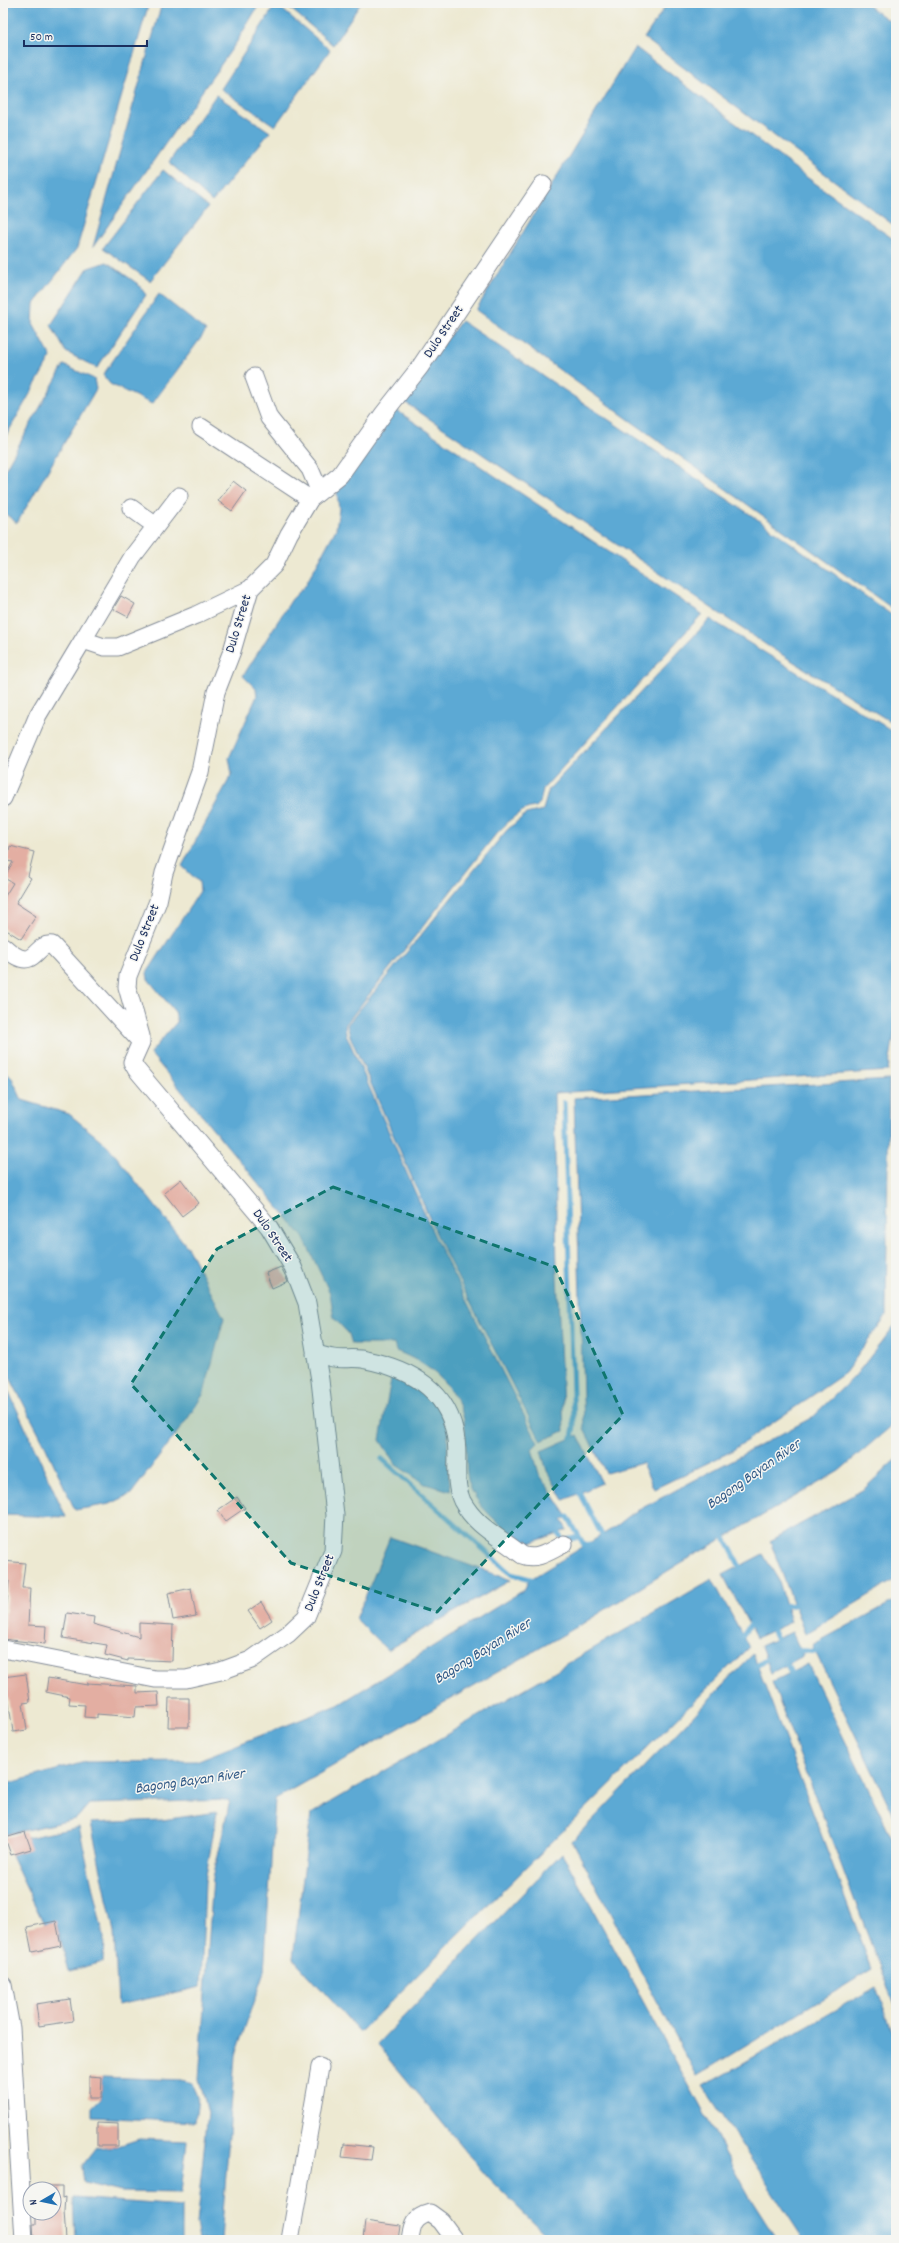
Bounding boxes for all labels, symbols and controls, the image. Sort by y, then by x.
scale bar [24,22,147,48]
text: 50 m [30,29,53,46]
street label: Dulo Street [419,302,469,362]
street label: Dulo Street [221,592,257,656]
street label: Dulo Street [124,901,166,965]
street label: Dulo Street [247,1206,297,1266]
water label: Bagong Bayan River [702,1434,807,1516]
street label: Dulo Street [299,1551,341,1615]
water label: Bagong Bayan River [430,1613,537,1691]
water label: Bagong Bayan River [134,1763,248,1801]
north arrow [22,2181,62,2221]
text: N [26,2198,42,2206]

